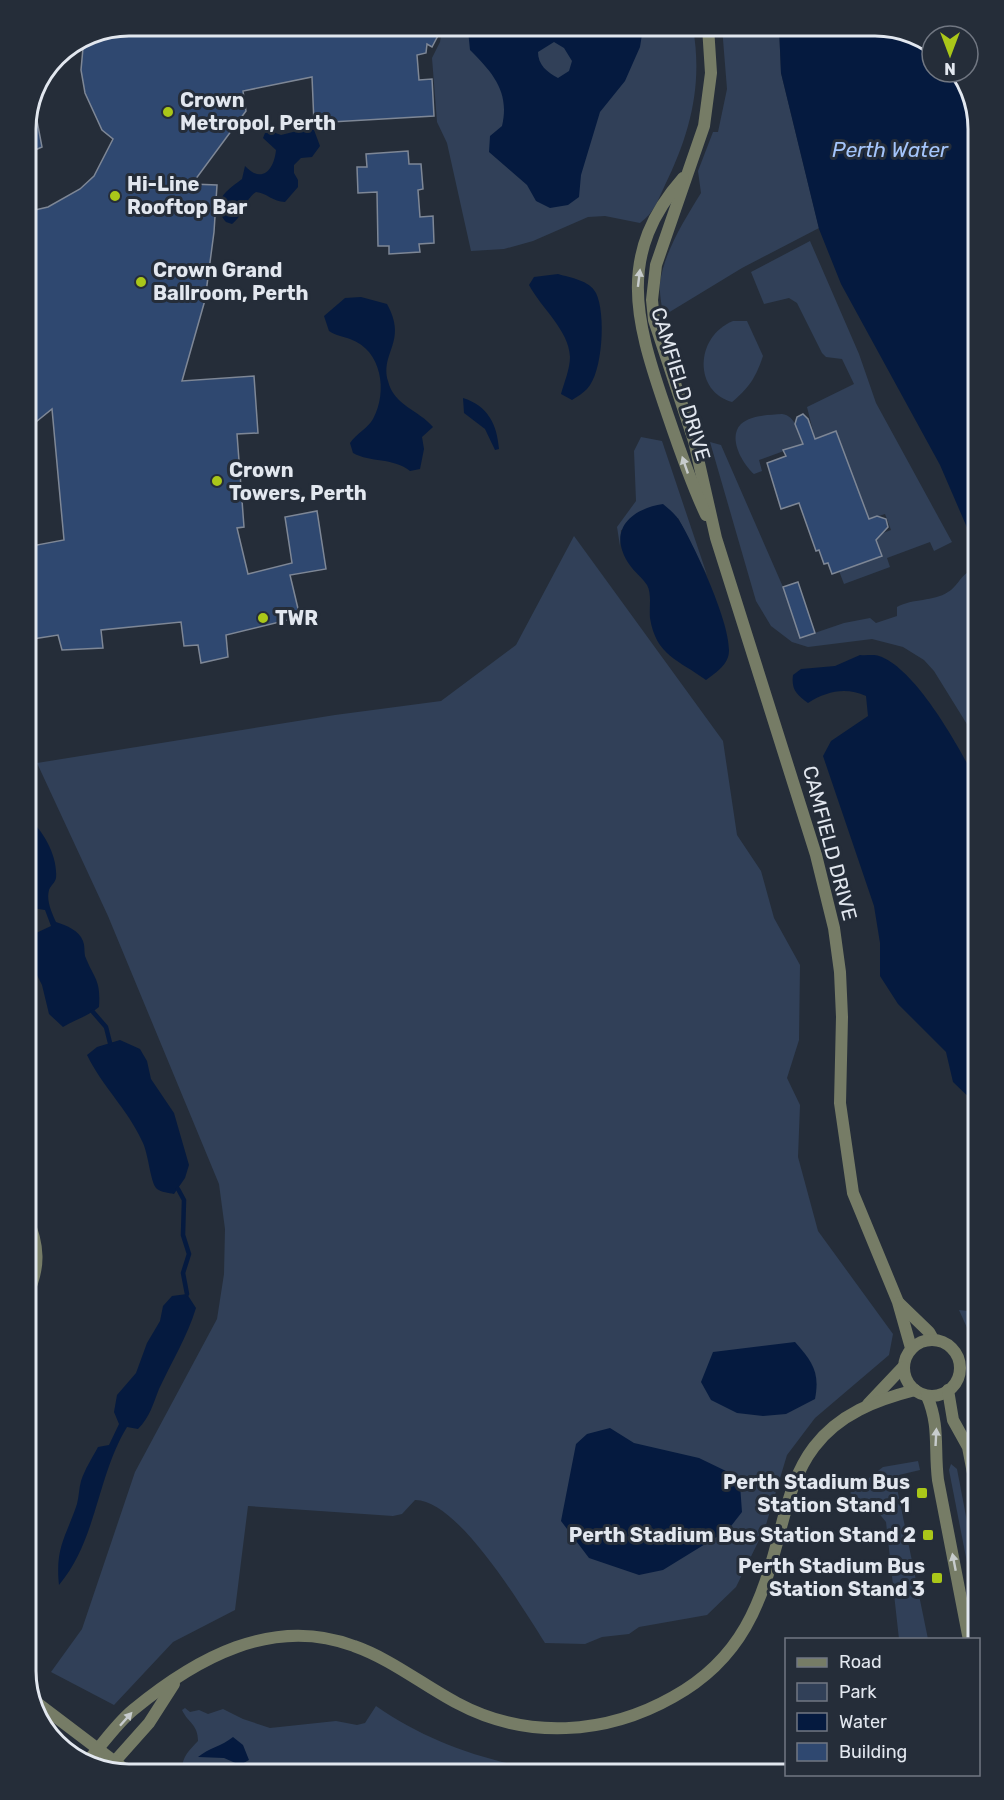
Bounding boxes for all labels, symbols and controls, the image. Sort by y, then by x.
north arrow [920,24,980,84]
text: N [944,59,956,78]
place label: Crown Metropol, Perth [180,88,336,135]
marker: Crown Metropol, Perth [161,105,175,119]
water label: Perth Water [832,137,949,162]
place label: Hi-Line Rooftop Bar [127,172,247,219]
marker: Hi-Line Rooftop Bar [108,189,122,203]
place label: Crown Grand Ballroom, Perth [153,258,309,305]
one-way arrow [634,268,643,287]
marker: Crown Grand Ballroom, Perth [134,275,148,289]
street label: CAMFIELD DRIVE [646,304,716,464]
one-way arrow [679,456,689,474]
place label: Crown Towers, Perth [229,458,367,505]
marker: Crown Towers, Perth [210,474,224,488]
place label: TWR [275,606,318,630]
marker: TWR [256,611,270,625]
street label: CAMFIELD DRIVE [798,763,862,923]
one-way arrow [932,1427,941,1446]
place label: Perth Stadium Bus Station Stand 1 [723,1470,910,1517]
marker: Perth Stadium Bus Station Stand 1 [915,1486,929,1500]
place label: Perth Stadium Bus Station Stand 2 [569,1523,916,1547]
marker: Perth Stadium Bus Station Stand 2 [921,1528,935,1542]
one-way arrow [949,1552,958,1571]
place label: Perth Stadium Bus Station Stand 3 [738,1554,925,1601]
marker: Perth Stadium Bus Station Stand 3 [930,1571,944,1585]
legend [785,1638,980,1776]
text: Road [839,1651,882,1673]
text: Park [839,1681,877,1703]
one-way arrow [119,1711,132,1726]
text: Water [839,1711,887,1733]
text: Building [839,1741,907,1763]

